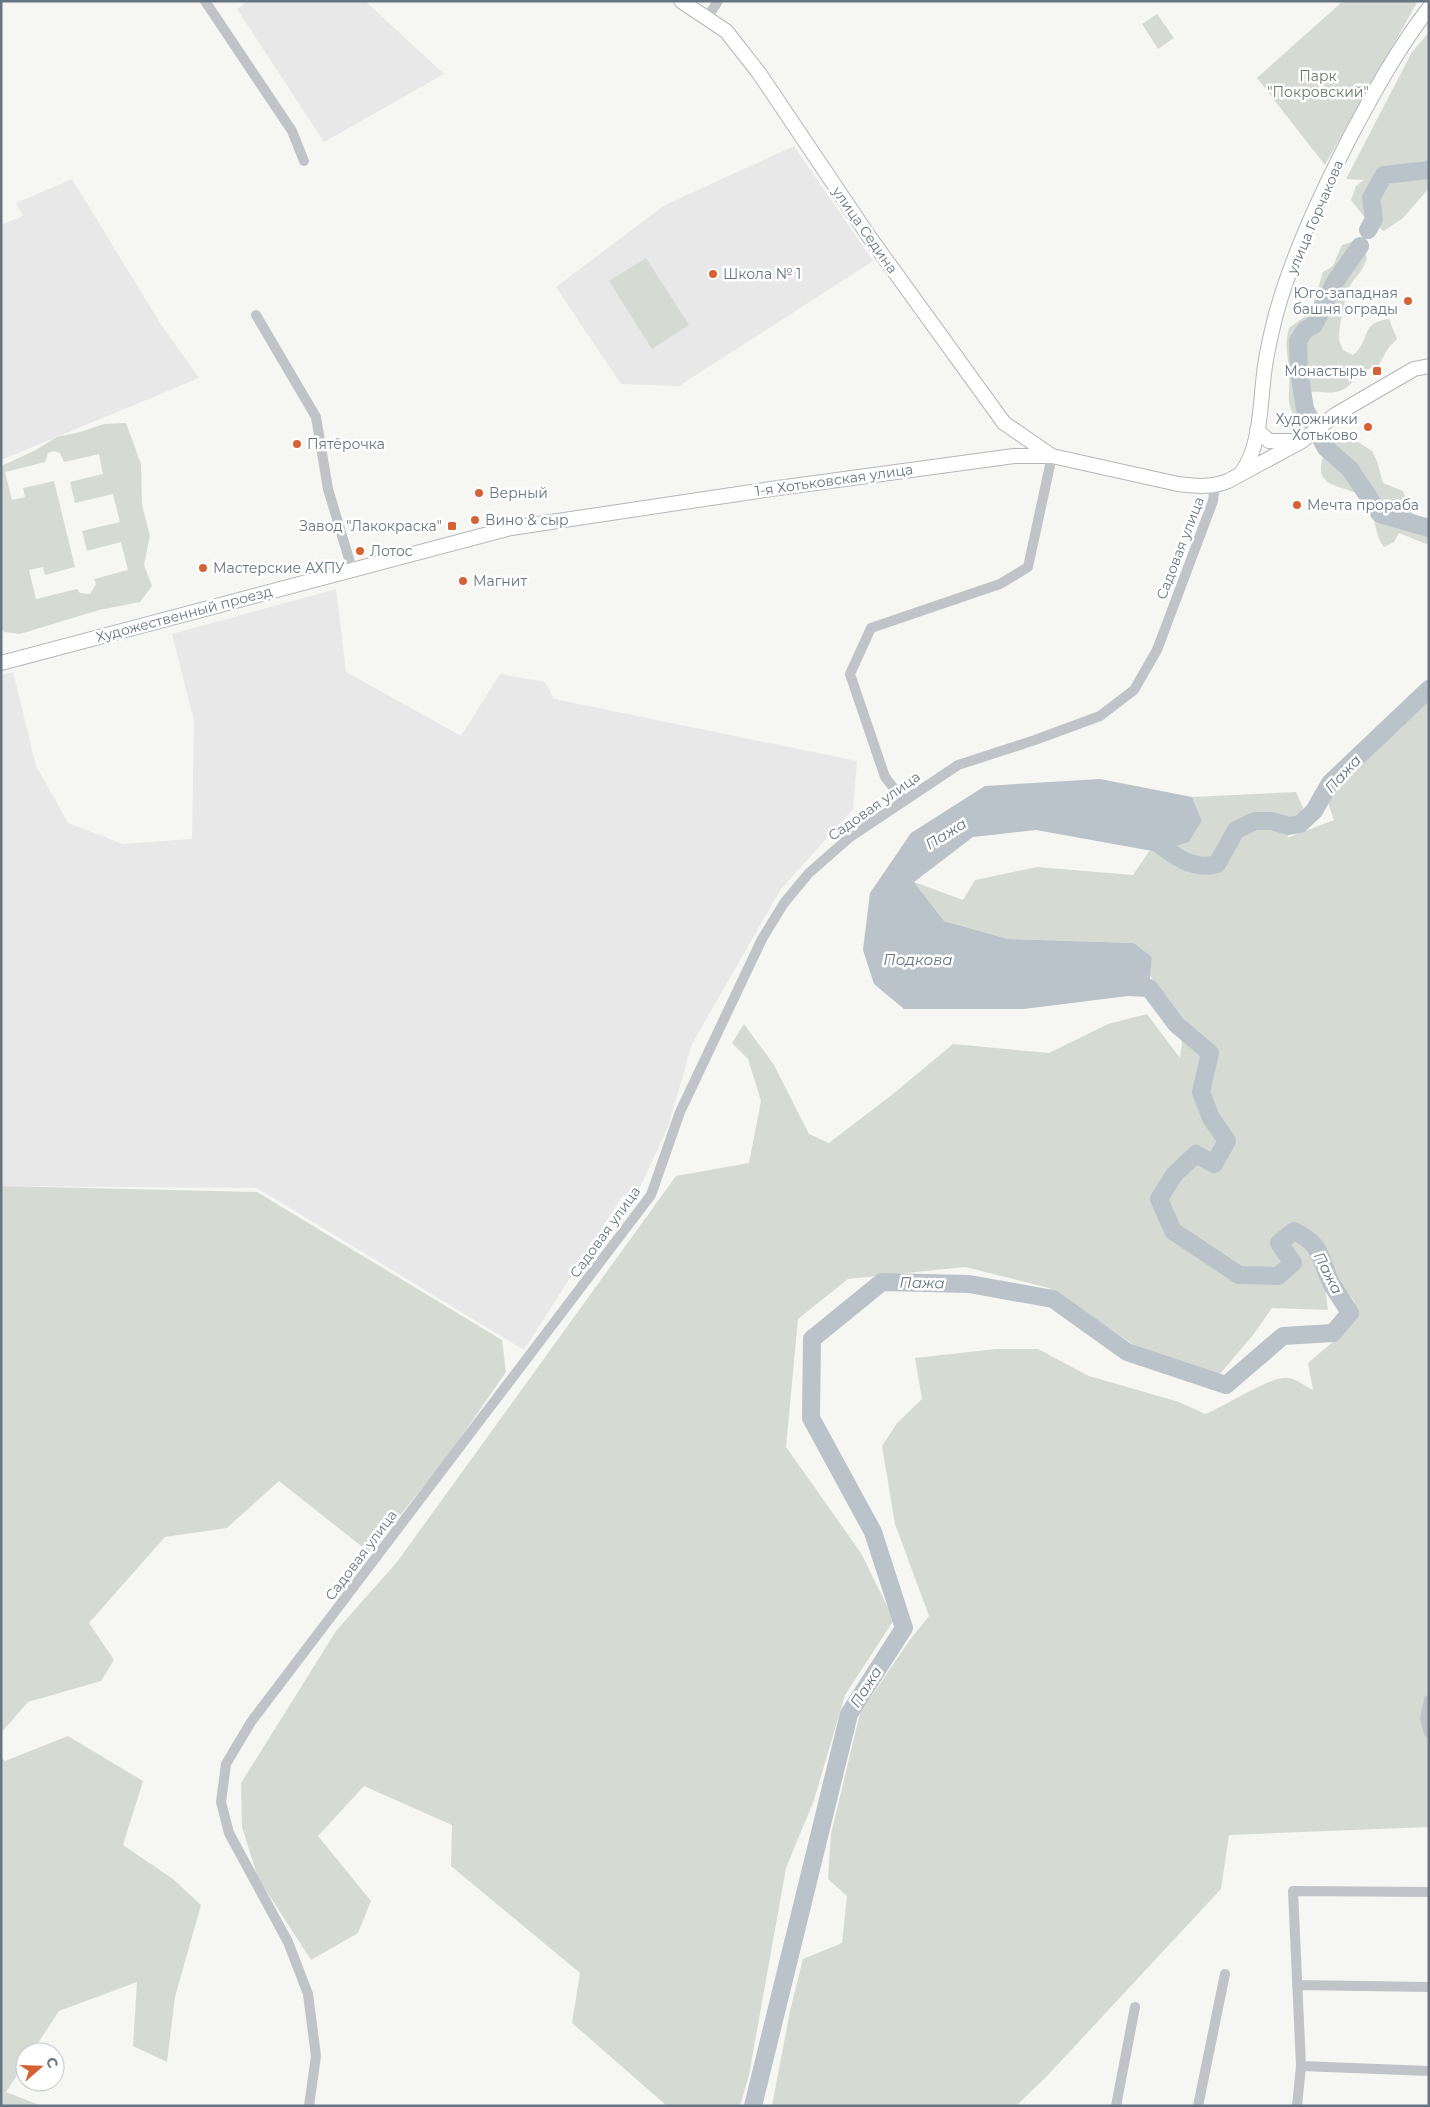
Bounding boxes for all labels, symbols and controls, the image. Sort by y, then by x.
park label: Парк "Покровский" [1267,67,1369,101]
street label: улица Горчакова [1282,157,1347,278]
street label: улица Седина [828,182,902,277]
place label: Школа № 1 [723,265,801,283]
marker: Школа № 1 [707,268,719,280]
place label: Юго-западная башня ограды [1293,284,1398,318]
marker: Юго-западная башня ограды [1402,295,1414,307]
place label: Монастырь [1284,362,1367,380]
marker: Монастырь [1371,365,1383,377]
place label: Художники Хотьково [1276,410,1358,444]
marker: Художники Хотьково [1362,421,1374,433]
place label: Пятёрочка [307,435,385,453]
marker: Пятёрочка [291,438,303,450]
street label: 1-я Хотьковская улица [754,460,914,500]
place label: Верный [489,484,548,502]
marker: Верный [473,487,485,499]
street label: Садовая улица [1152,494,1208,602]
place label: Мечта прораба [1307,496,1419,514]
marker: Мечта прораба [1291,499,1303,511]
place label: Вино & сыр [485,511,569,529]
marker: Вино & сыр [469,514,481,526]
place label: Завод "Лакокраска" [299,517,442,535]
marker: Завод "Лакокраска" [446,520,458,532]
place label: Лотос [370,542,413,560]
marker: Лотос [354,545,366,557]
place label: Мастерские АХПУ [213,559,345,577]
marker: Мастерские АХПУ [197,562,209,574]
place label: Магнит [473,572,527,590]
marker: Магнит [457,575,469,587]
street label: Художественный проезд [94,582,274,646]
water label: Пажа [1320,751,1365,797]
street label: Садовая улица [824,767,924,845]
water label: Пажа [922,814,970,854]
water label: Подкова [883,950,953,969]
street label: Садовая улица [566,1183,644,1281]
water label: Пажа [1310,1248,1347,1297]
water label: Пажа [899,1273,945,1292]
street label: Садовая улица [321,1506,401,1604]
water label: Пажа [845,1663,886,1711]
north arrow [15,2042,65,2092]
text: С [42,2055,62,2070]

